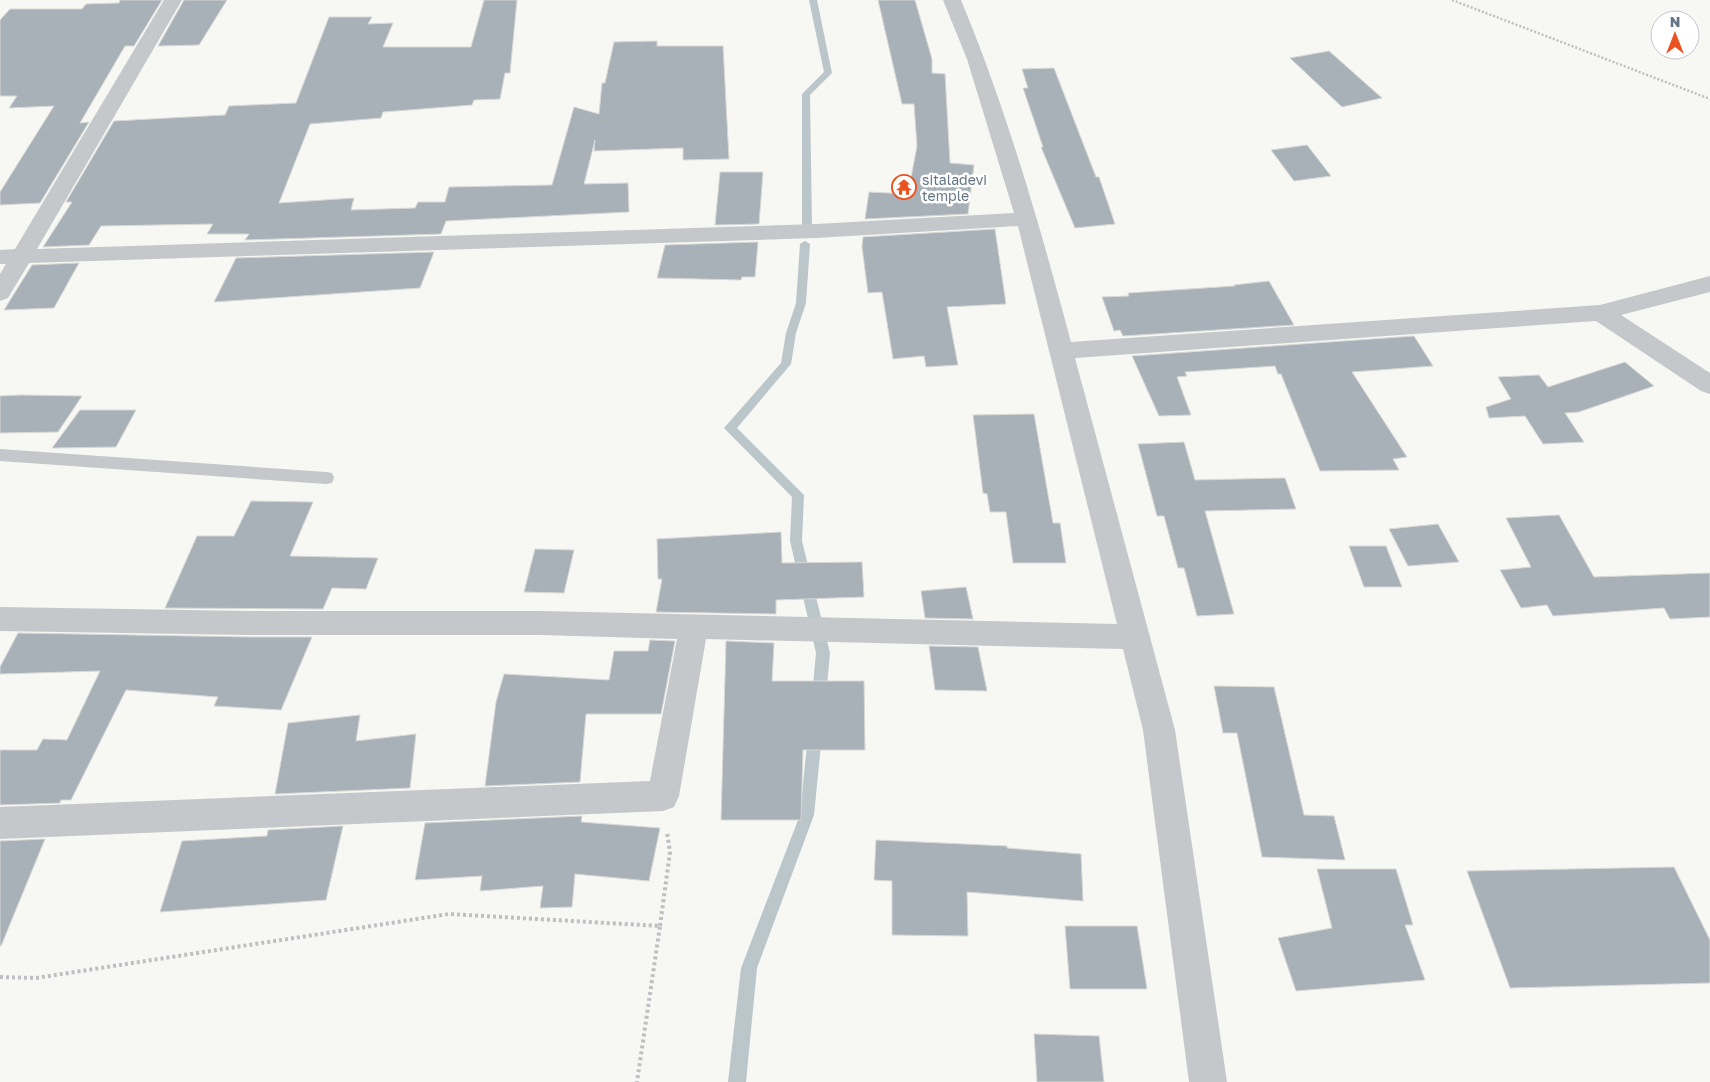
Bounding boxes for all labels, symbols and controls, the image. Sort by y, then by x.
north arrow [1650,10,1700,60]
text: N [1670,13,1680,30]
place label: sitaladevi temple [922,171,987,204]
temple icon: sitaladevi temple [891,174,917,200]

